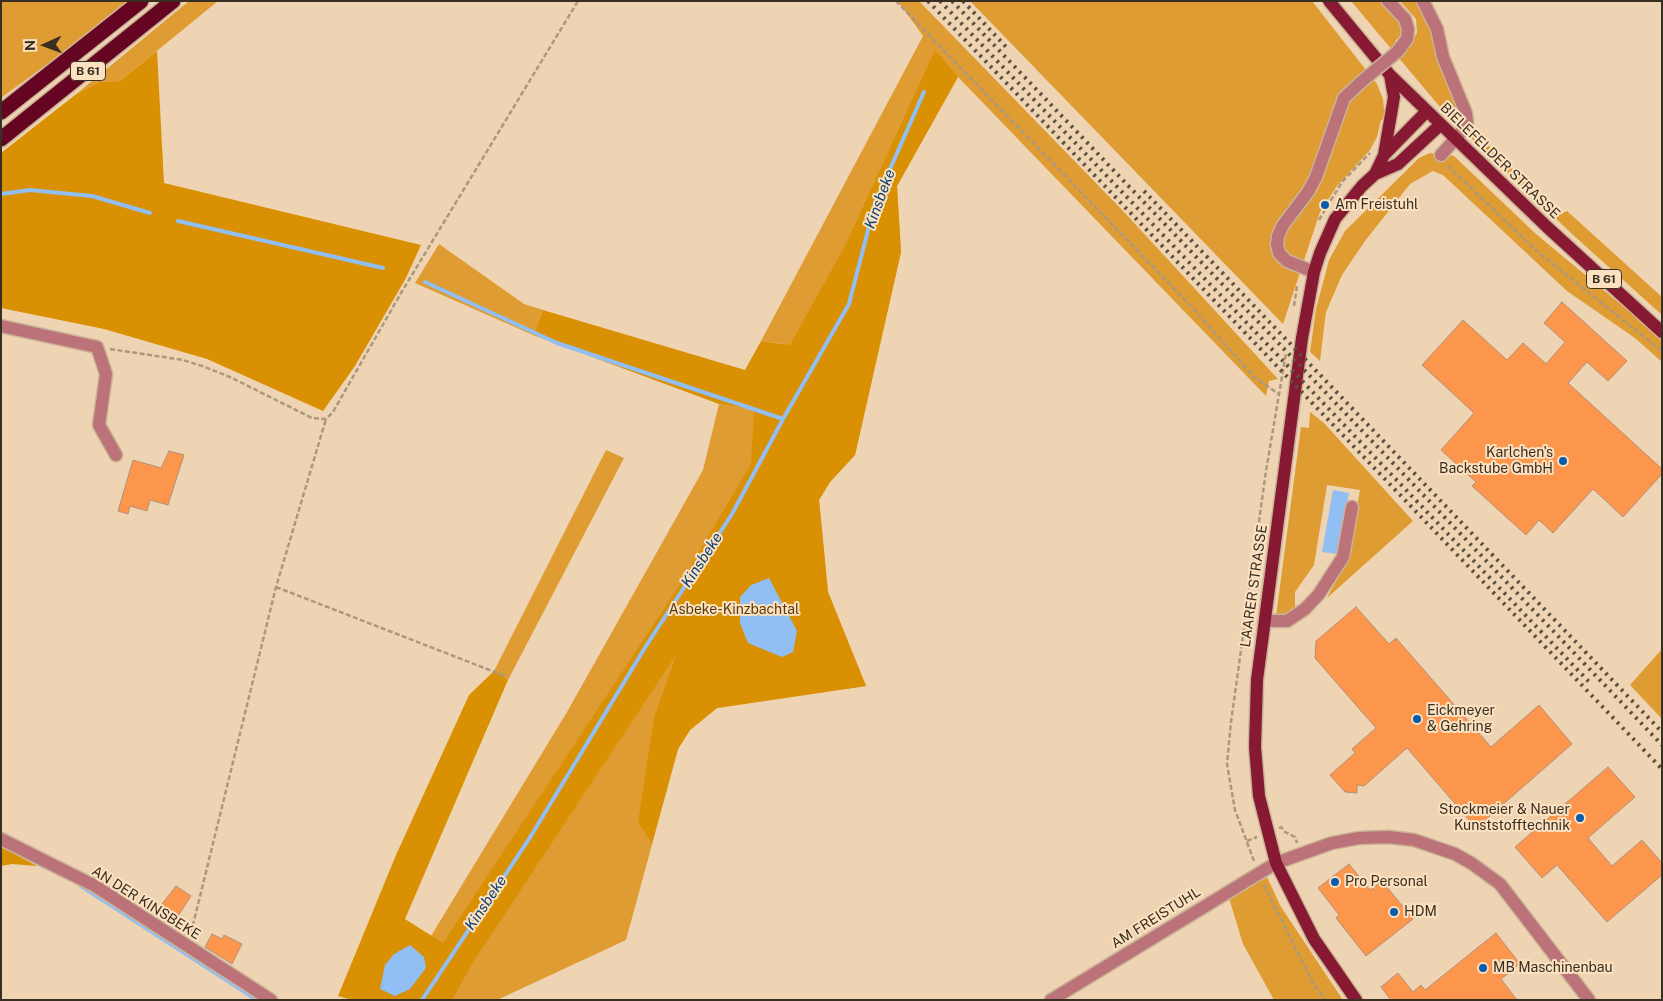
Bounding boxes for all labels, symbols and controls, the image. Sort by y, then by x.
north arrow [20,20,70,70]
text: N [22,40,38,51]
road number: B 61 [70,61,106,80]
street label: BIELEFELDER STRASSE [1437,99,1563,223]
water label: Kinsbeke [861,167,899,231]
place label: Am Freistuhl [1335,197,1418,213]
marker: Am Freistuhl [1319,199,1331,211]
road number: B 61 [1586,270,1622,288]
place label: Karlchen's Backstube GmbH [1439,445,1553,478]
marker: Karlchen's Backstube GmbH [1557,455,1569,467]
street label: LAARER STRASSE [1237,524,1271,648]
water label: Kinsbeke [678,529,726,591]
park label: Asbeke-Kinzbachtal [669,602,799,618]
place label: Eickmeyer & Gehring [1427,703,1495,736]
marker: Eickmeyer & Gehring [1411,713,1423,725]
place label: Stockmeier & Nauer Kunststofftechnik [1439,802,1570,834]
marker: Stockmeier & Nauer Kunststofftechnik [1574,812,1586,824]
street label: AN DER KINSBEKE [88,863,204,943]
water label: Kinsbeke [461,872,511,934]
place label: Pro Personal [1345,874,1428,890]
marker: Pro Personal [1329,876,1341,888]
street label: AM FREISTUHL [1108,884,1204,952]
place label: HDM [1404,904,1437,920]
marker: HDM [1388,906,1400,918]
place label: MB Maschinenbau [1493,960,1613,976]
marker: MB Maschinenbau [1477,962,1489,974]

